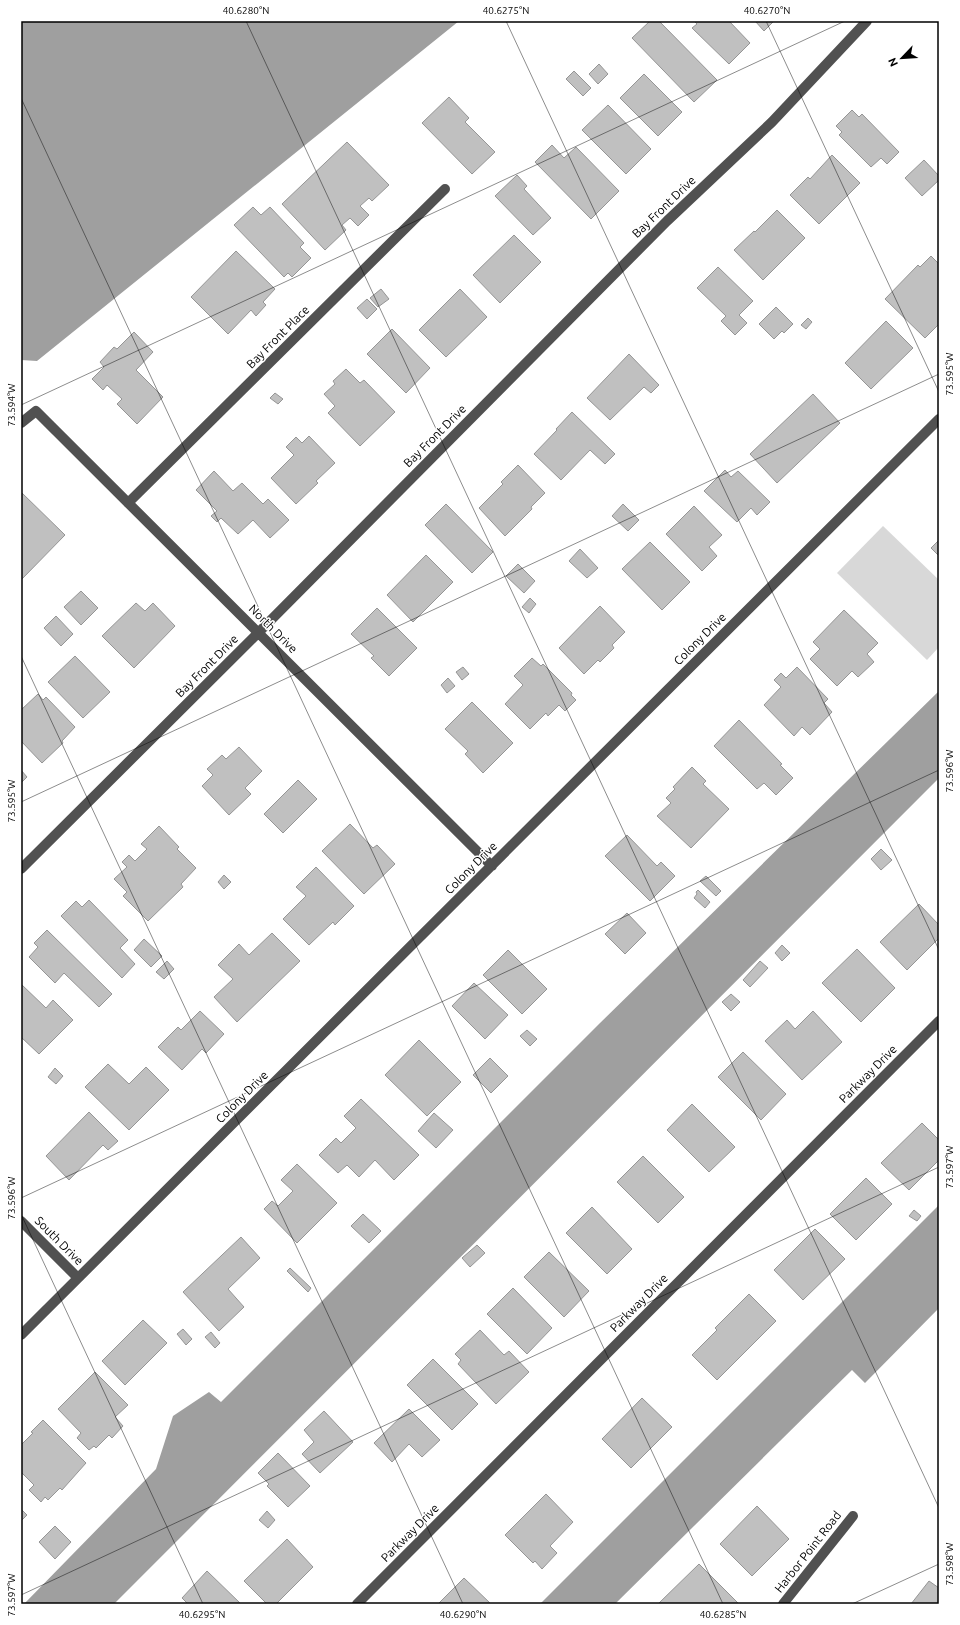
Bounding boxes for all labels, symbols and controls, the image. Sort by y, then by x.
text: 40.6280°N [223,5,269,16]
text: 40.6275°N [483,5,529,16]
text: 40.6270°N [744,5,790,16]
north arrow [882,38,922,78]
text: N [886,56,900,68]
street label: Bay Front Drive [629,173,698,240]
street label: Bay Front Place [244,303,312,371]
text: 73.595°W [944,352,955,396]
text: 73.594°W [6,383,17,427]
street label: Bay Front Drive [401,402,468,469]
street label: North Drive [247,602,300,655]
street label: Colony Drive [671,610,728,667]
street label: Bay Front Drive [173,632,240,699]
text: 73.596°W [944,749,955,793]
text: 73.595°W [6,779,17,823]
street label: Colony Drive [442,839,499,896]
street label: Parkway Drive [836,1042,899,1105]
street label: Colony Drive [213,1068,270,1125]
text: 73.597°W [944,1145,955,1189]
text: 73.596°W [6,1176,17,1220]
street label: South Drive [33,1214,86,1267]
street label: Parkway Drive [607,1271,670,1334]
street label: Parkway Drive [378,1501,441,1564]
street label: Harbor Point Road [772,1509,843,1595]
text: 73.598°W [944,1542,955,1586]
text: 73.597°W [6,1573,17,1617]
text: 40.6295°N [179,1609,225,1620]
text: 40.6290°N [440,1609,486,1620]
text: 40.6285°N [700,1609,746,1620]

